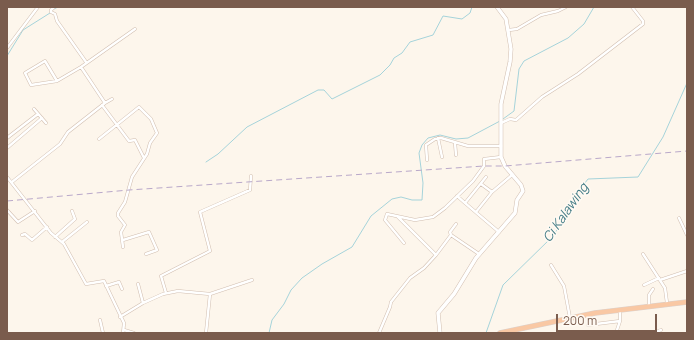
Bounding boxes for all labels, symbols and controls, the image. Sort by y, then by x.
water label: Ci Kalawing [540,181,592,245]
scale bar [558,306,659,332]
text: 200 m [563,312,597,329]

